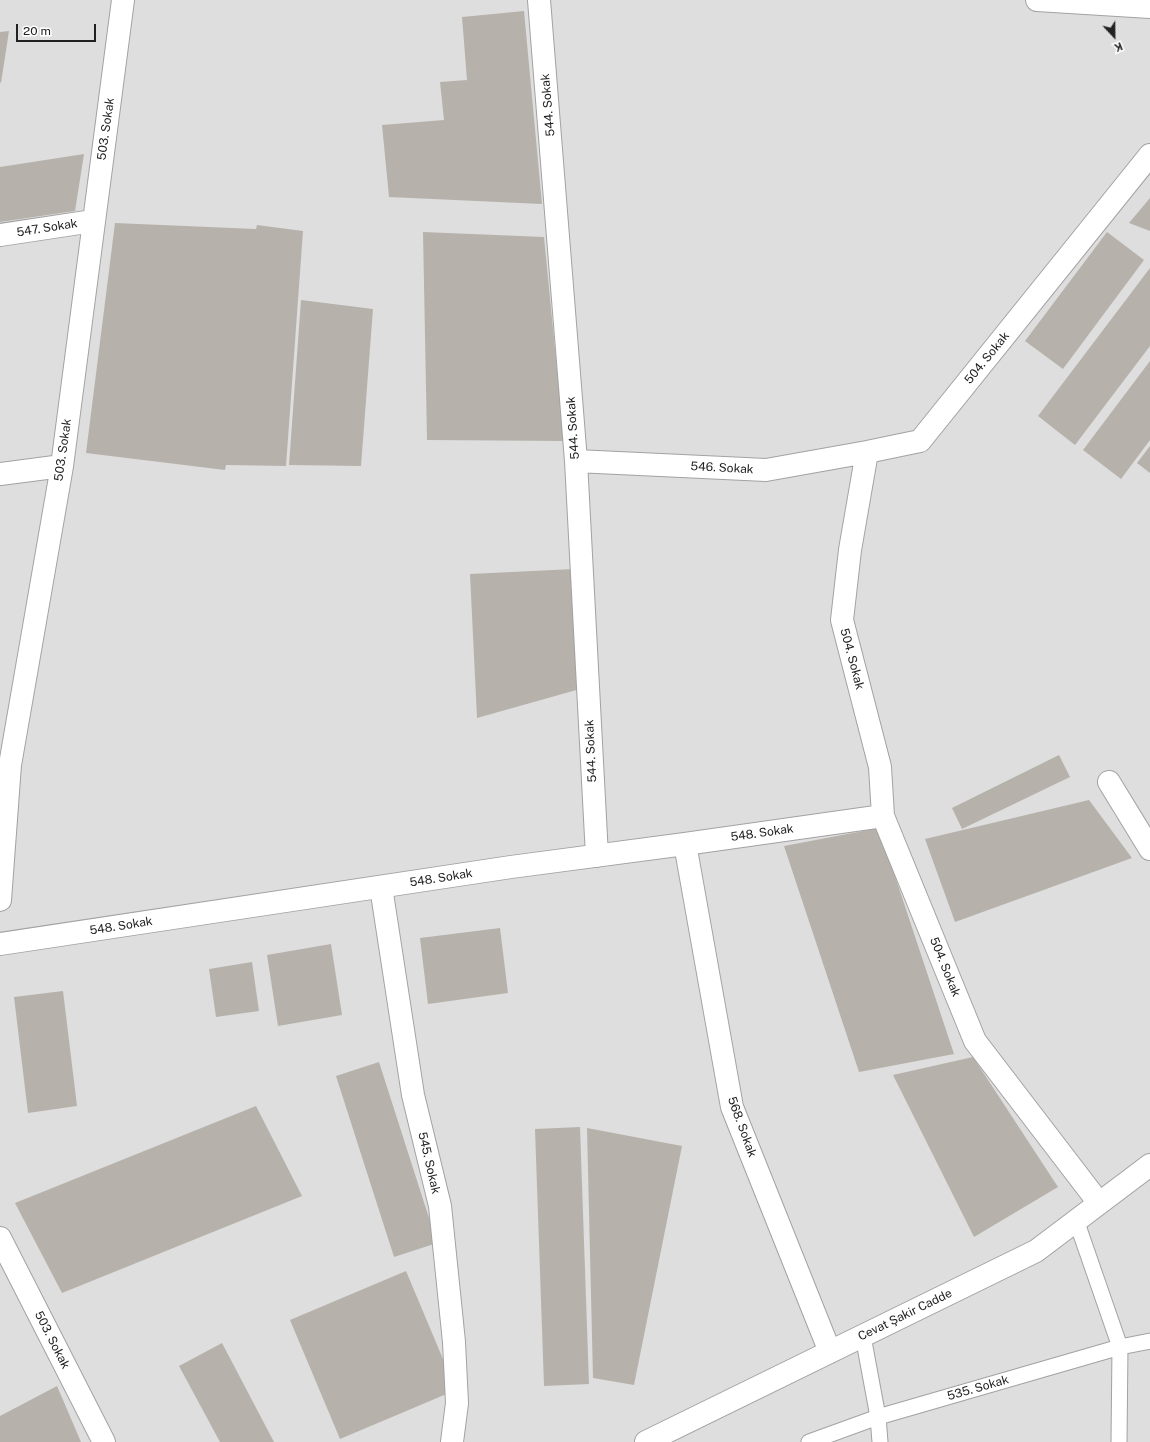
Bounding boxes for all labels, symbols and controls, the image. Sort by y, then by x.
scale bar [18,16,98,42]
north arrow [1094,16,1134,56]
text: 20 m [23,24,51,38]
text: K [1113,40,1124,54]
street label: 544. Sokak [538,73,558,137]
street label: 503. Sokak [94,97,118,161]
street label: 547. Sokak [16,216,78,240]
street label: 504. Sokak [962,329,1012,387]
street label: 544. Sokak [564,396,582,460]
street label: 503. Sokak [51,418,75,482]
street label: 546. Sokak [690,459,754,477]
street label: 504. Sokak [837,627,867,691]
street label: 544. Sokak [582,719,600,783]
street label: 548. Sokak [730,821,794,845]
street label: 548. Sokak [409,866,473,890]
street label: 548. Sokak [89,914,153,938]
street label: 504. Sokak [927,935,963,999]
street label: 568. Sokak [724,1095,760,1159]
street label: 545. Sokak [415,1131,443,1195]
street label: Cevat Şakir Cadde [856,1286,954,1344]
street label: 503. Sokak [31,1309,73,1371]
street label: 535. Sokak [946,1372,1010,1404]

